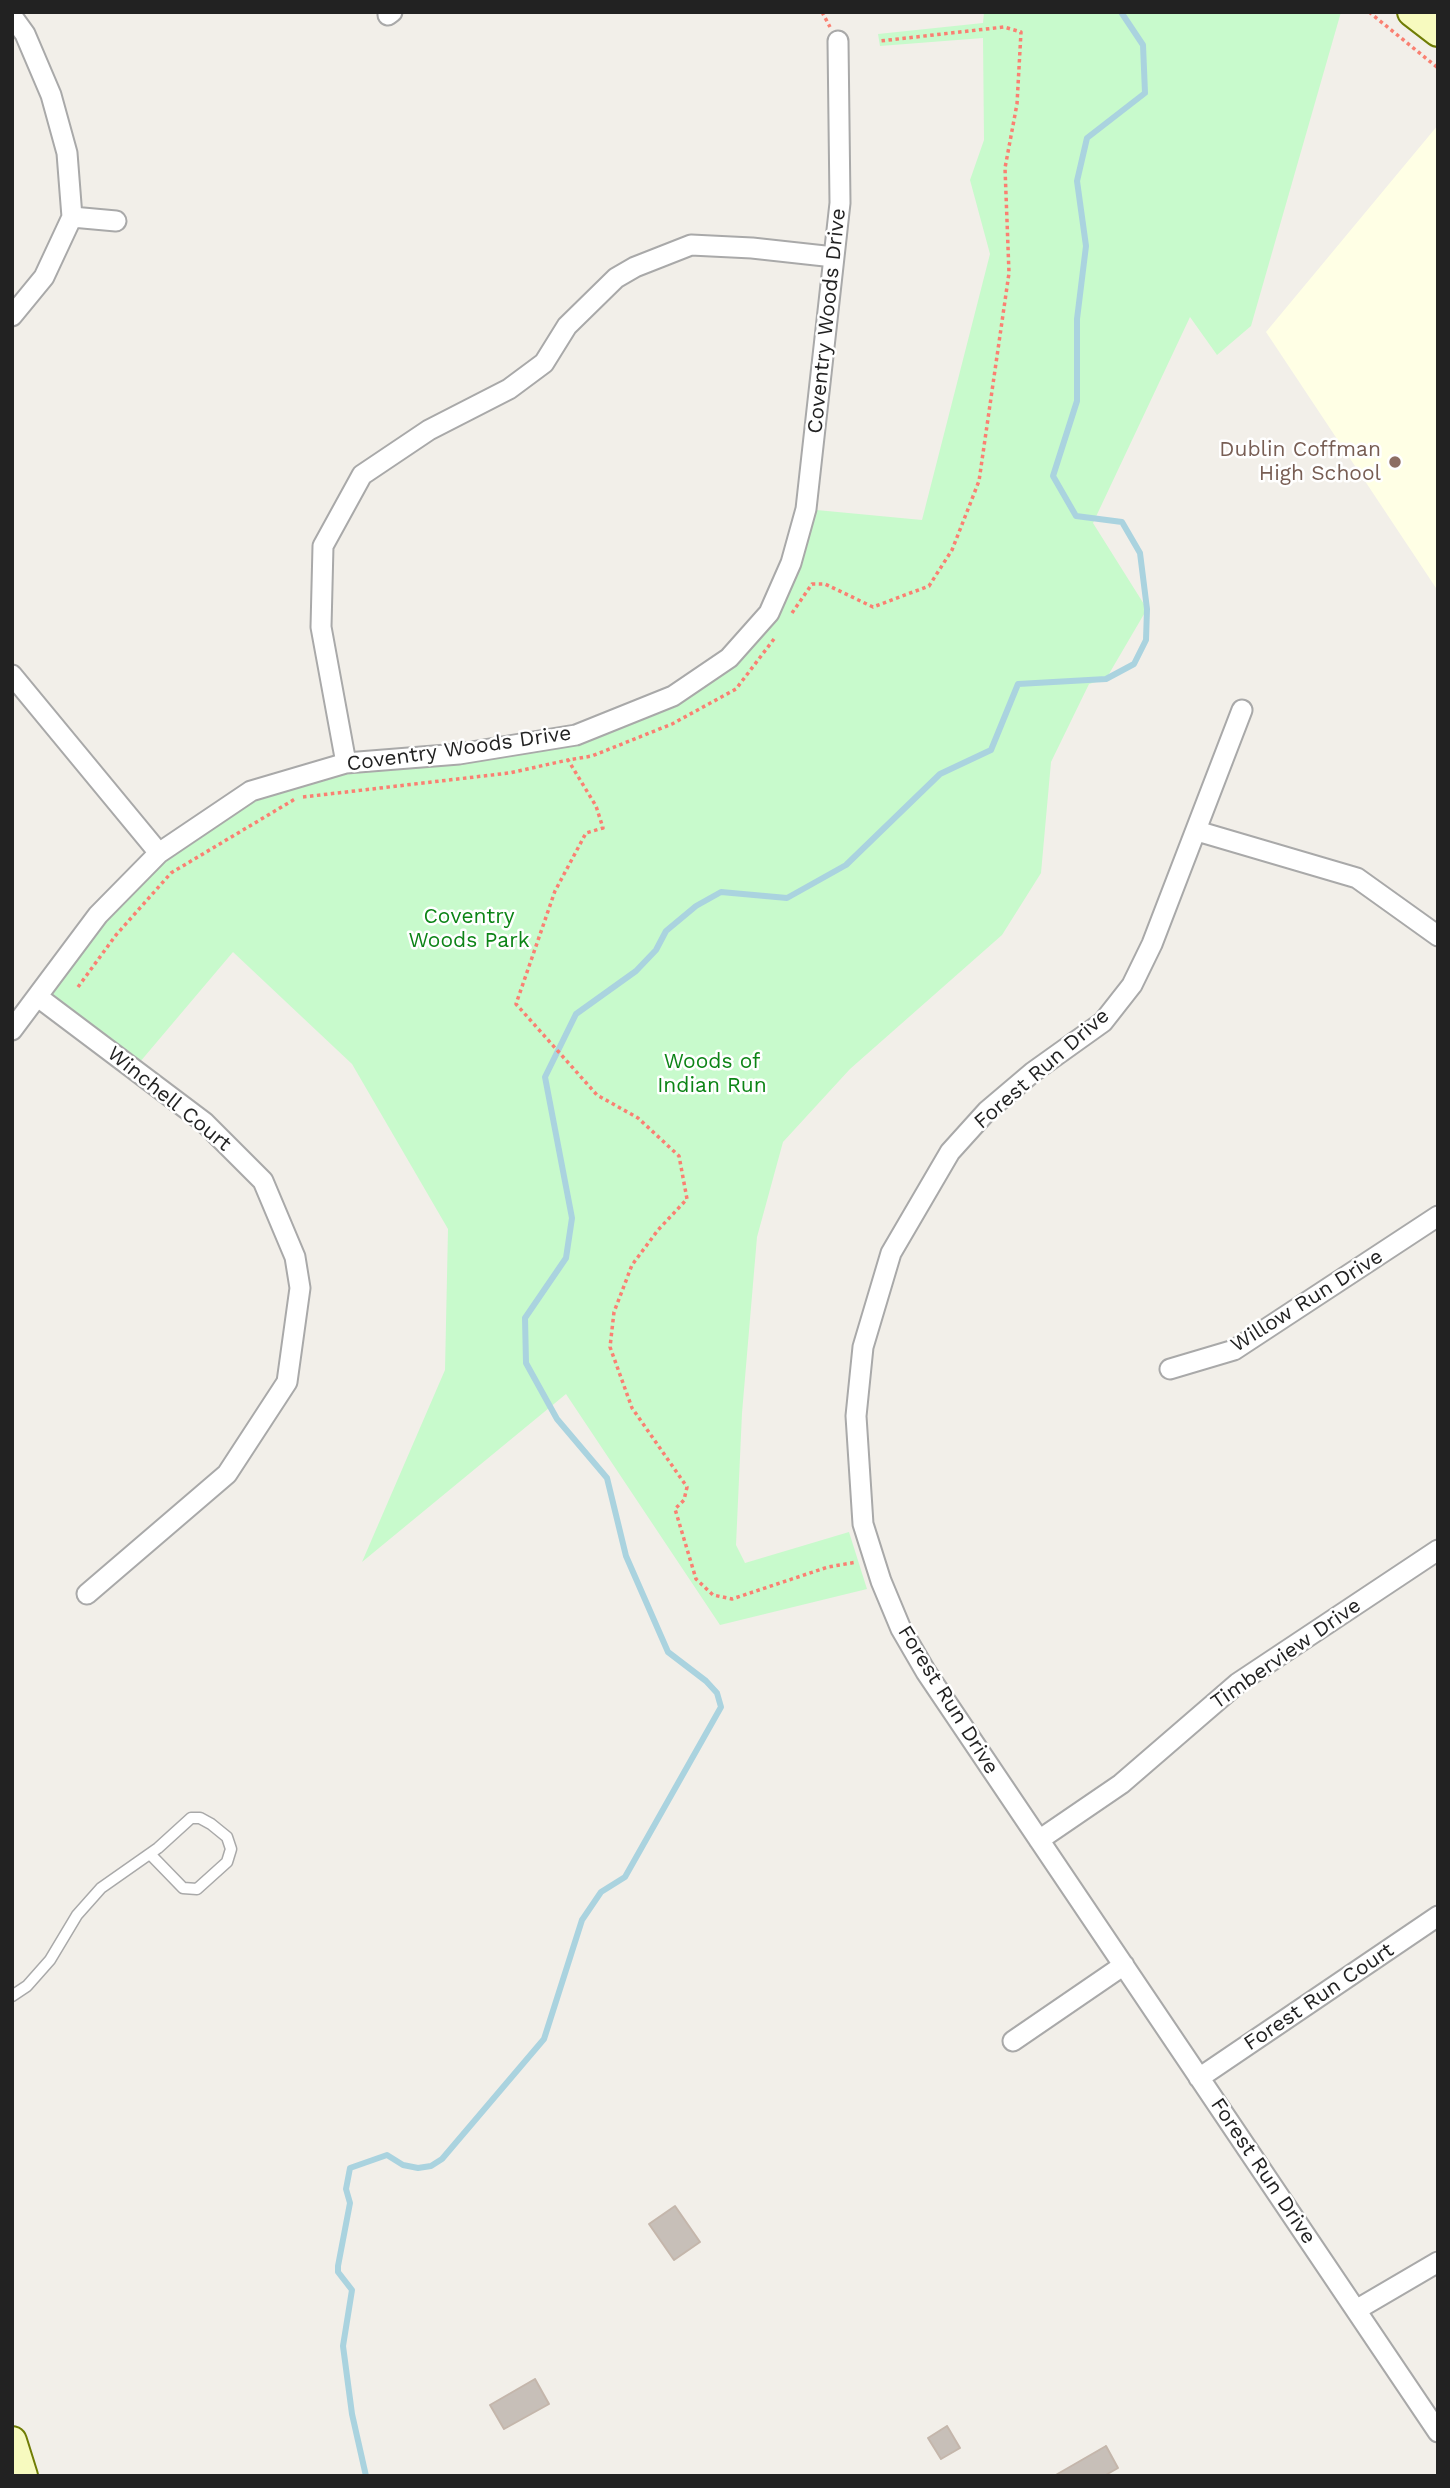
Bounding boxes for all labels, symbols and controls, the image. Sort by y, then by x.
street label: Coventry Woods Drive [803,207,851,435]
place label: Dublin Coffman High School [1219,437,1381,487]
marker: Dublin Coffman High School [1387,454,1403,470]
street label: Coventry Woods Drive [345,721,573,777]
park label: Coventry Woods Park [408,904,530,954]
street label: Forest Run Drive [969,1003,1115,1135]
street label: Winchell Court [102,1041,236,1157]
park label: Woods of Indian Run [657,1049,767,1099]
street label: Willow Run Drive [1226,1244,1388,1358]
street label: Timberview Drive [1206,1593,1366,1715]
street label: Forest Run Drive [892,1621,1004,1779]
street label: Forest Run Court [1239,1938,1399,2056]
street label: Forest Run Drive [1205,2093,1321,2249]

